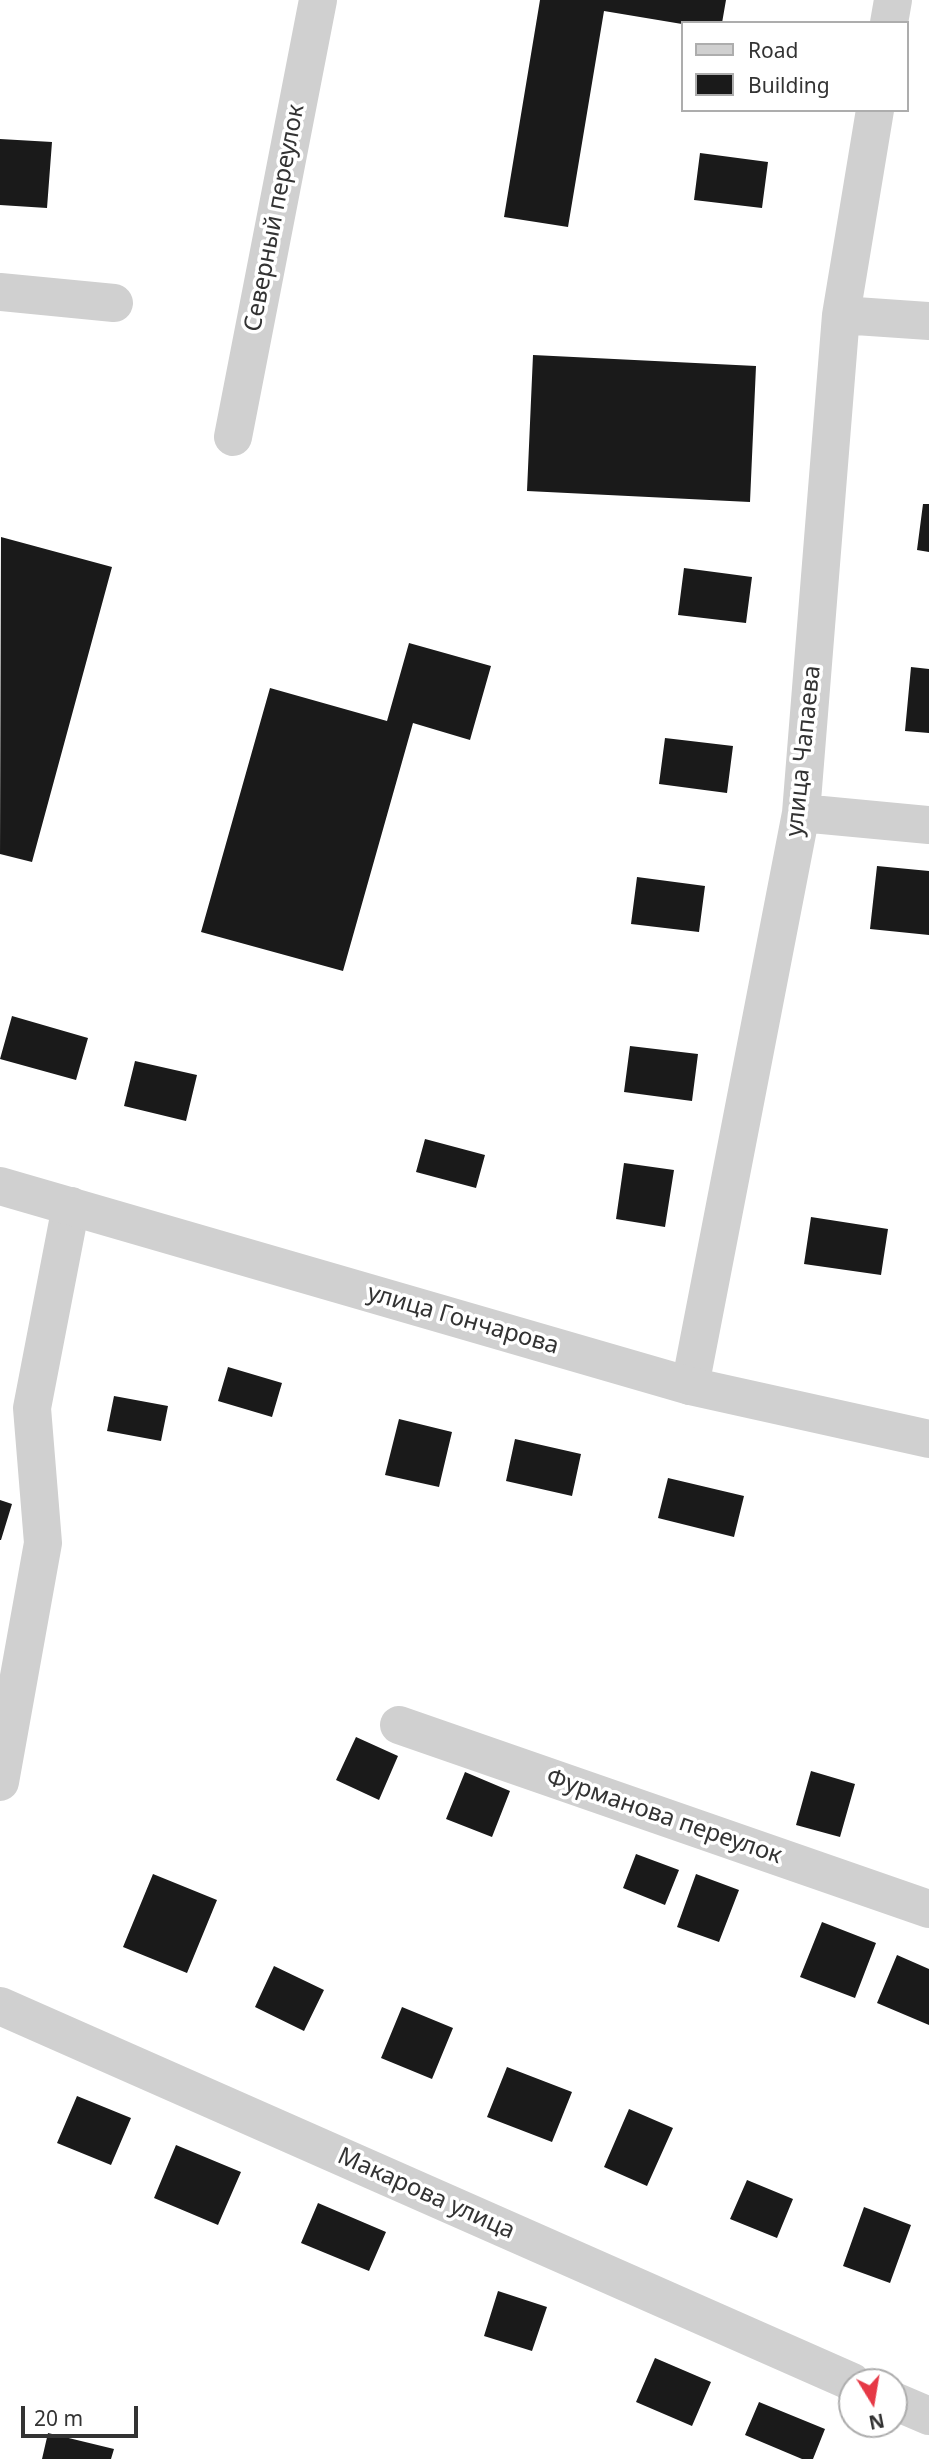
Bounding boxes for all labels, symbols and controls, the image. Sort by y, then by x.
legend [680,21,908,112]
text: Road [748,36,798,64]
text: Building [748,71,830,99]
street label: Северный переулок [239,102,311,334]
street label: улица Чапаева [781,664,827,838]
street label: улица Гончарова [364,1279,562,1361]
street label: Фурманова переулок [542,1763,786,1871]
street label: Макарова улица [333,2142,519,2246]
north arrow [838,2368,908,2438]
scale bar [24,2392,142,2436]
text: 20 m [34,2404,83,2432]
text: N [867,2407,887,2436]

